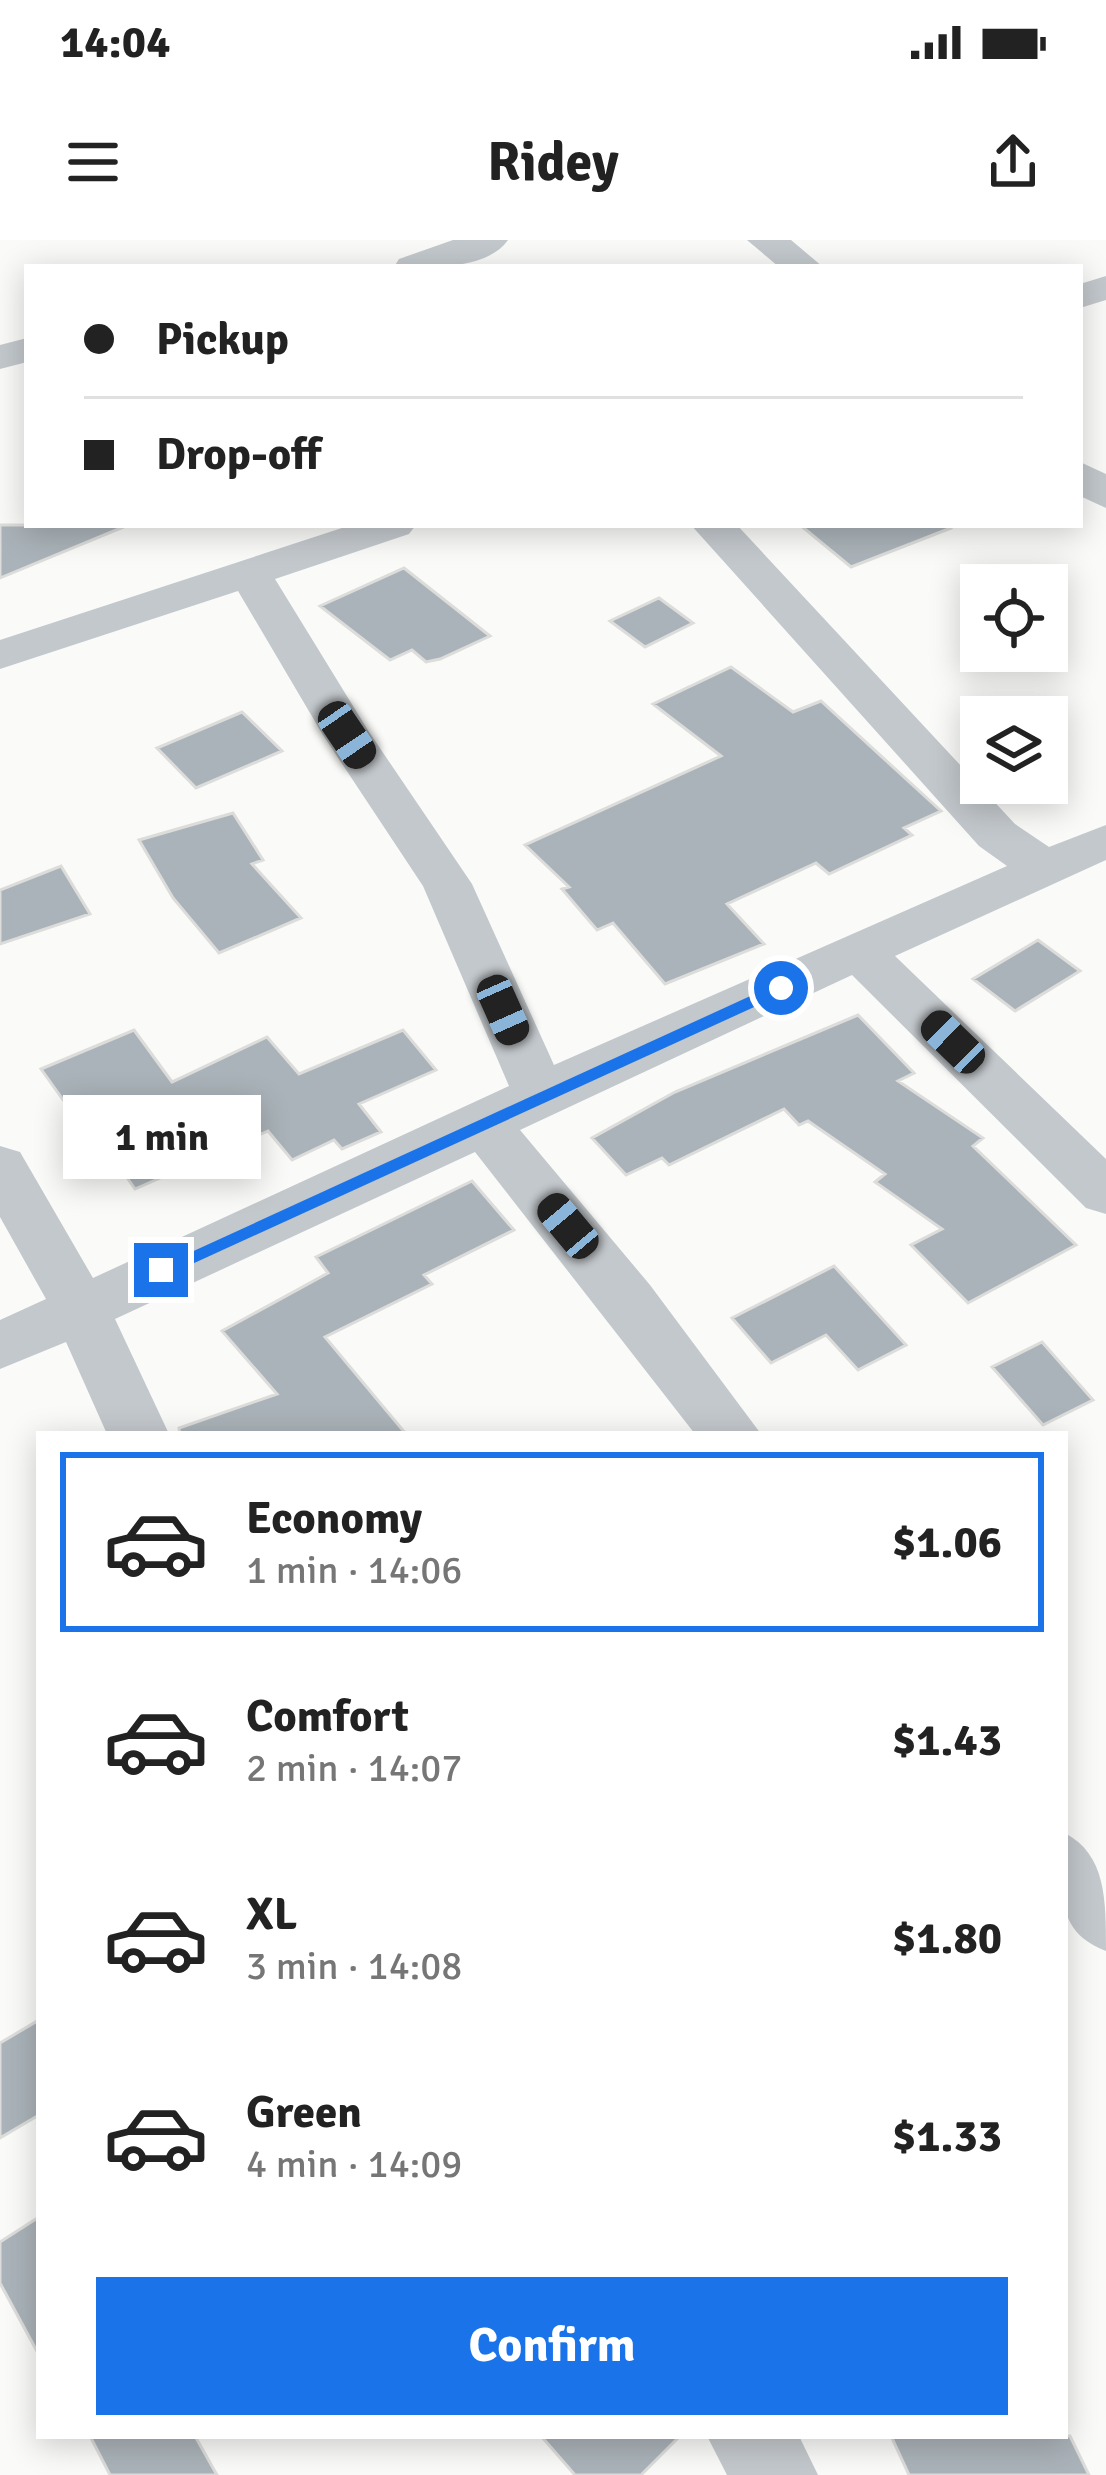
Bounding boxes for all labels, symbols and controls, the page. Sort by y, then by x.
text: 14:04 [60,15,170,70]
icon: menu [60,129,126,195]
text: Ridey [487,129,619,196]
icon: share [980,129,1046,195]
text: Pickup [156,312,289,367]
text: Drop-off [156,427,321,482]
map controls [960,564,1068,804]
button: locate [960,564,1068,672]
car [312,695,382,775]
button: layers [960,696,1068,804]
route start [754,961,808,1015]
car [472,970,534,1050]
car [915,1004,991,1080]
callout: 1 min [62,1096,260,1180]
text: 1 min [115,1113,209,1161]
car [531,1187,605,1265]
route end [134,1243,188,1297]
icon: car [102,1488,210,1596]
text: Economy [246,1491,422,1546]
text: $1.06 [892,1515,1002,1570]
text: 1 min · 14:06 [246,1546,462,1594]
icon: car [102,1686,210,1794]
text: Comfort [246,1689,409,1744]
text: $1.43 [892,1713,1002,1768]
text: 2 min · 14:07 [246,1744,462,1792]
icon: car [102,1884,210,1992]
text: XL [246,1887,297,1942]
text: $1.80 [892,1911,1002,1966]
text: 3 min · 14:08 [246,1942,462,1990]
icon: car [102,2082,210,2190]
text: Green [246,2085,362,2140]
text: $1.33 [892,2109,1002,2164]
text: 4 min · 14:09 [246,2140,462,2188]
button: Confirm [96,2277,1008,2415]

